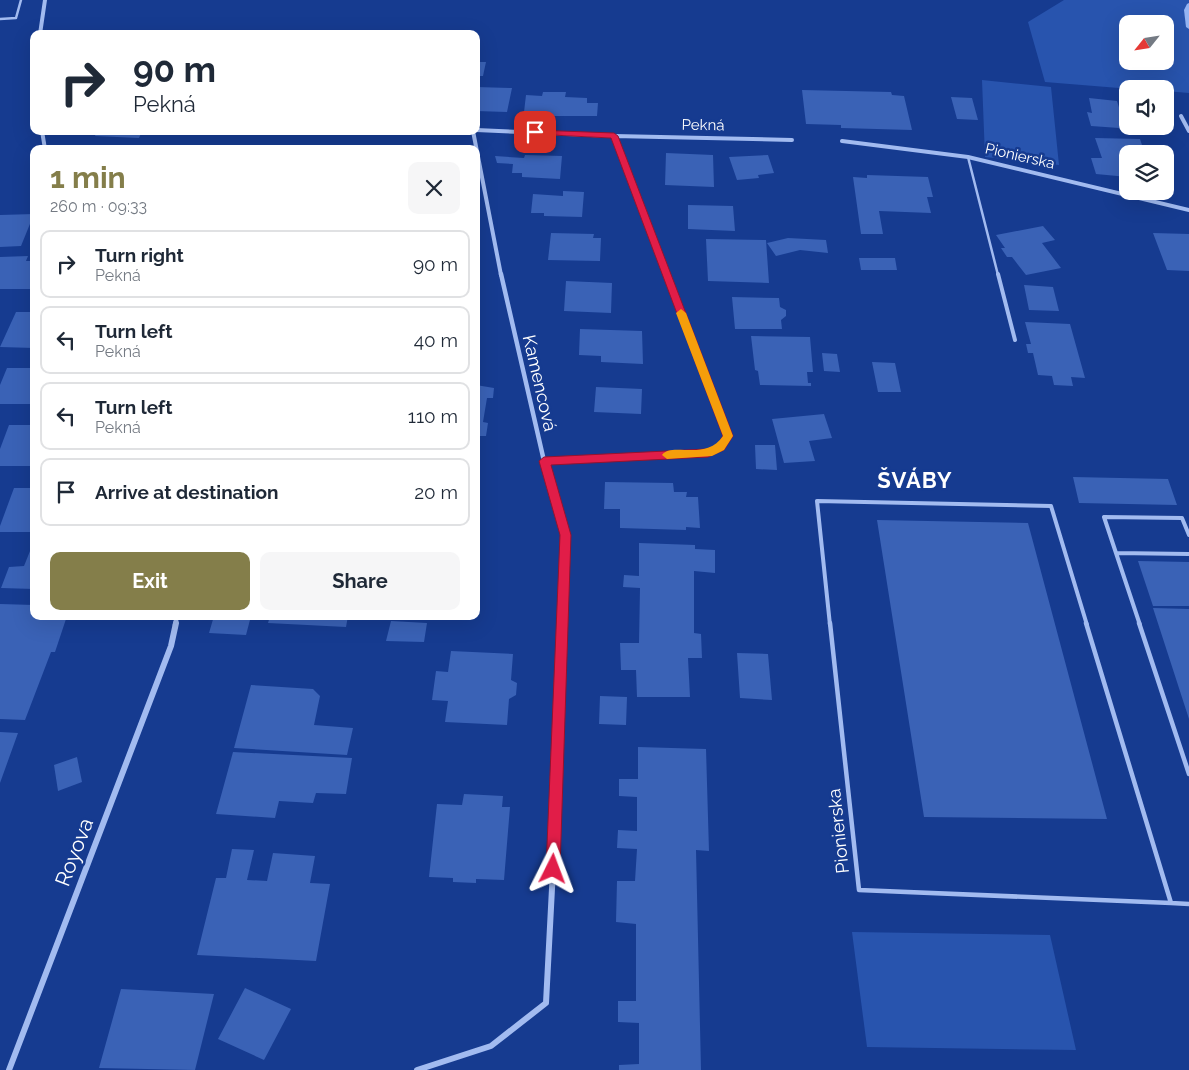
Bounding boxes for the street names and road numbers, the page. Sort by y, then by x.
street label: Pekná [681,116,725,134]
street label: Pionierska [983,139,1057,173]
street label: Kamencová [519,333,561,433]
street label: Pionierska [823,788,853,874]
street label: Royova [50,814,98,890]

